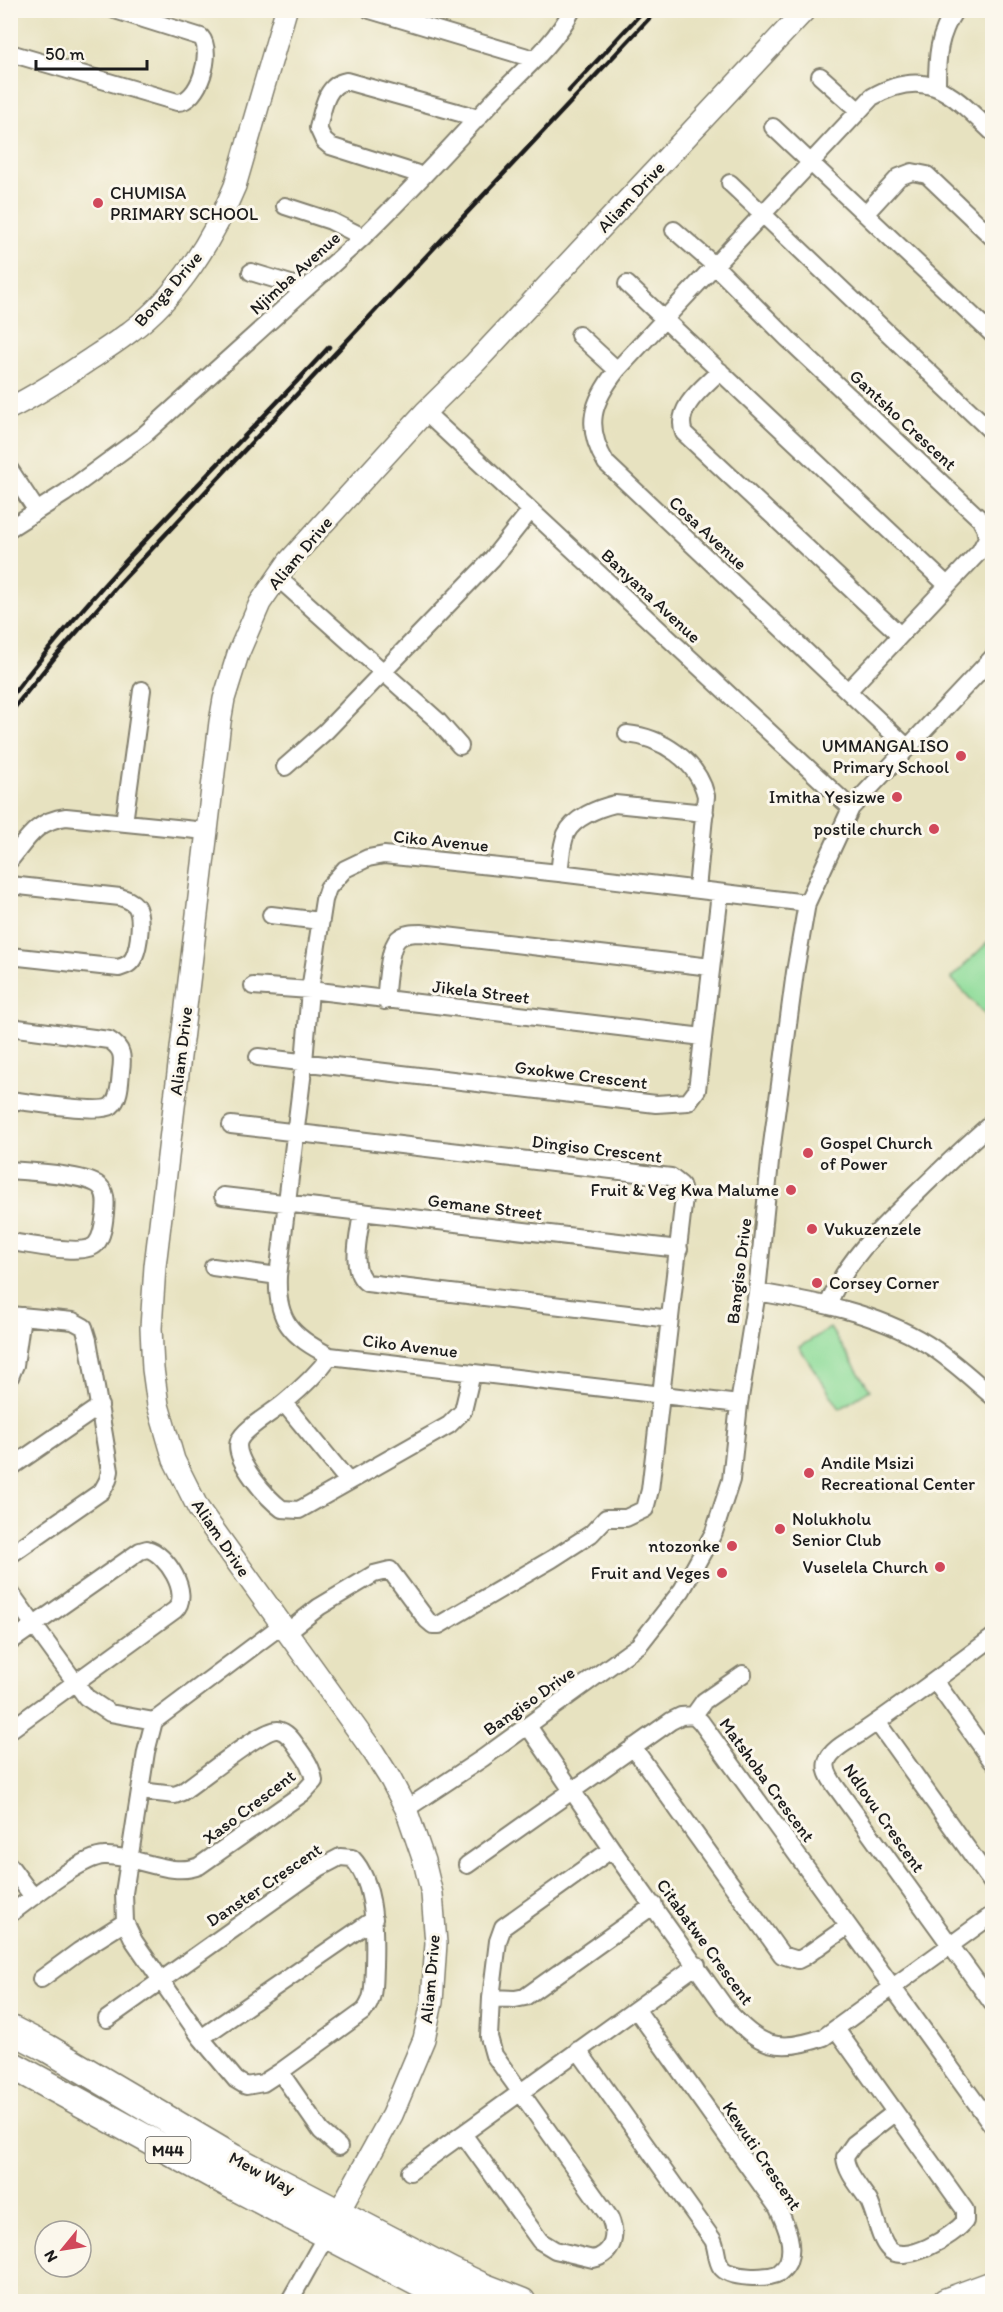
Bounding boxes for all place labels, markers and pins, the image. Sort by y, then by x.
place label: CHUMISA PRIMARY SCHOOL [110,182,258,225]
marker: CHUMISA PRIMARY SCHOOL [91,196,105,210]
place label: UMMANGALISO Primary School [822,735,949,778]
marker: UMMANGALISO Primary School [954,749,968,763]
place label: Imitha Yesizwe [769,786,885,808]
marker: Imitha Yesizwe [890,790,904,804]
place label: postile church [813,818,922,840]
marker: postile church [927,822,941,836]
place label: Gospel Church of Power [820,1132,933,1175]
marker: Gospel Church of Power [801,1146,815,1160]
place label: Fruit & Veg Kwa Malume [591,1179,779,1201]
marker: Fruit & Veg Kwa Malume [784,1183,798,1197]
place label: Vukuzenzele [824,1218,921,1240]
marker: Vukuzenzele [805,1222,819,1236]
place label: Corsey Corner [829,1272,940,1294]
marker: Corsey Corner [810,1276,824,1290]
place label: Andile Msizi Recreational Center [821,1452,975,1495]
marker: Andile Msizi Recreational Center [802,1466,816,1480]
place label: Nolukholu Senior Club [792,1508,881,1551]
marker: Nolukholu Senior Club [773,1522,787,1536]
place label: ntozonke [648,1535,720,1557]
marker: ntozonke [725,1539,739,1553]
place label: Vuselela Church [803,1556,928,1578]
marker: Vuselela Church [933,1560,947,1574]
place label: Fruit and Veges [591,1562,710,1584]
marker: Fruit and Veges [715,1566,729,1580]

